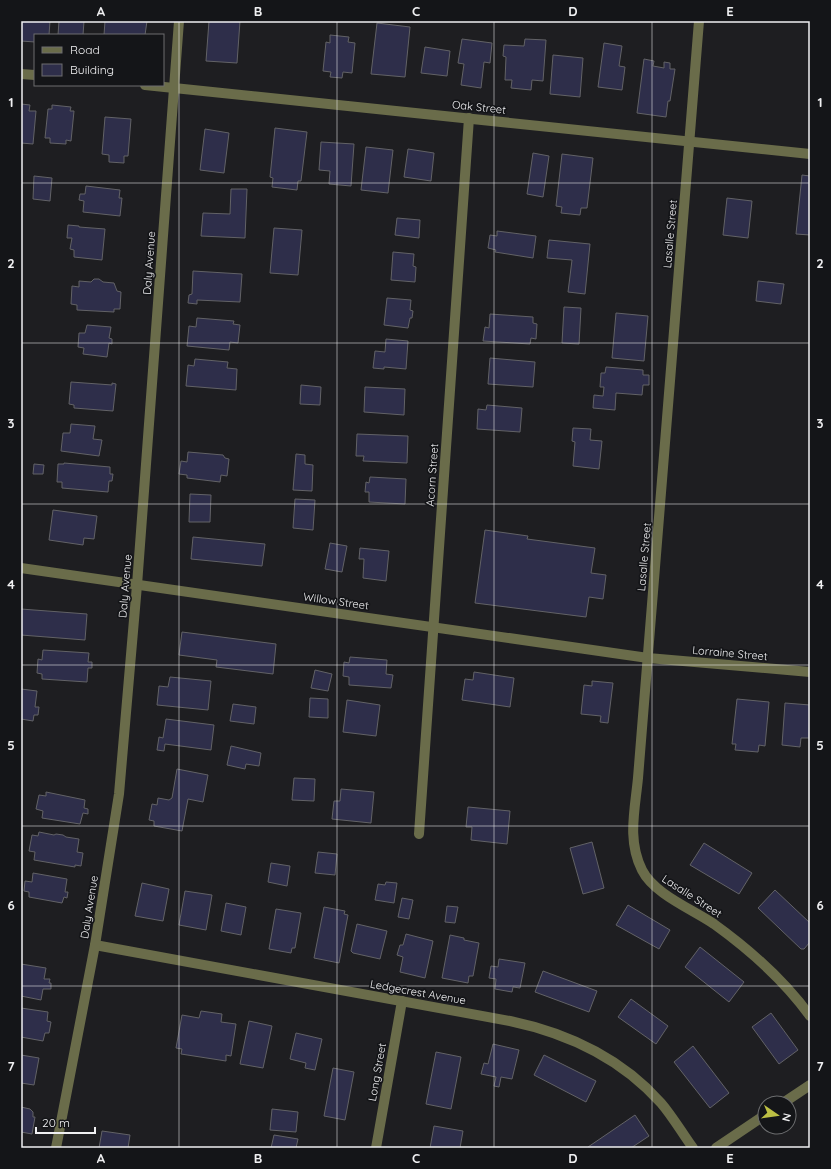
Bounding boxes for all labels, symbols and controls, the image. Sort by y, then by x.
text: A [97,3,106,19]
text: B [254,3,262,19]
text: C [412,3,420,19]
text: D [568,3,578,19]
text: E [726,3,734,19]
legend [34,34,164,86]
text: Road [70,42,100,57]
text: Building [70,62,114,77]
text: 1 [8,94,14,110]
text: 1 [817,94,823,110]
street label: Oak Street [451,97,507,117]
street label: Lasalle Street [660,199,680,269]
street label: Daly Avenue [140,231,158,295]
text: 2 [7,255,15,271]
text: 2 [816,255,824,271]
text: 3 [8,415,15,431]
text: 3 [817,415,824,431]
street label: Acorn Street [423,443,441,507]
street label: Lasalle Street [634,522,654,592]
street label: Daly Avenue [115,554,135,618]
text: 4 [7,576,15,592]
text: 4 [816,576,824,592]
street label: Willow Street [302,589,370,613]
street label: Lorraine Street [692,643,768,663]
text: 5 [7,737,15,753]
text: 5 [816,737,824,753]
street label: Lasalle Street [659,871,725,921]
street label: Daly Avenue [77,874,101,940]
text: 6 [7,897,15,913]
text: 6 [816,897,824,913]
street label: Ledgecrest Avenue [369,977,467,1007]
street label: Long Street [365,1042,389,1102]
text: 7 [7,1058,15,1074]
text: 7 [816,1058,824,1074]
north arrow [757,1095,797,1135]
scale bar [36,1109,95,1135]
text: N [779,1112,794,1123]
text: 20 m [42,1115,70,1130]
text: A [97,1150,106,1166]
text: B [254,1150,262,1166]
text: C [412,1150,420,1166]
text: D [568,1150,578,1166]
text: E [726,1150,734,1166]

